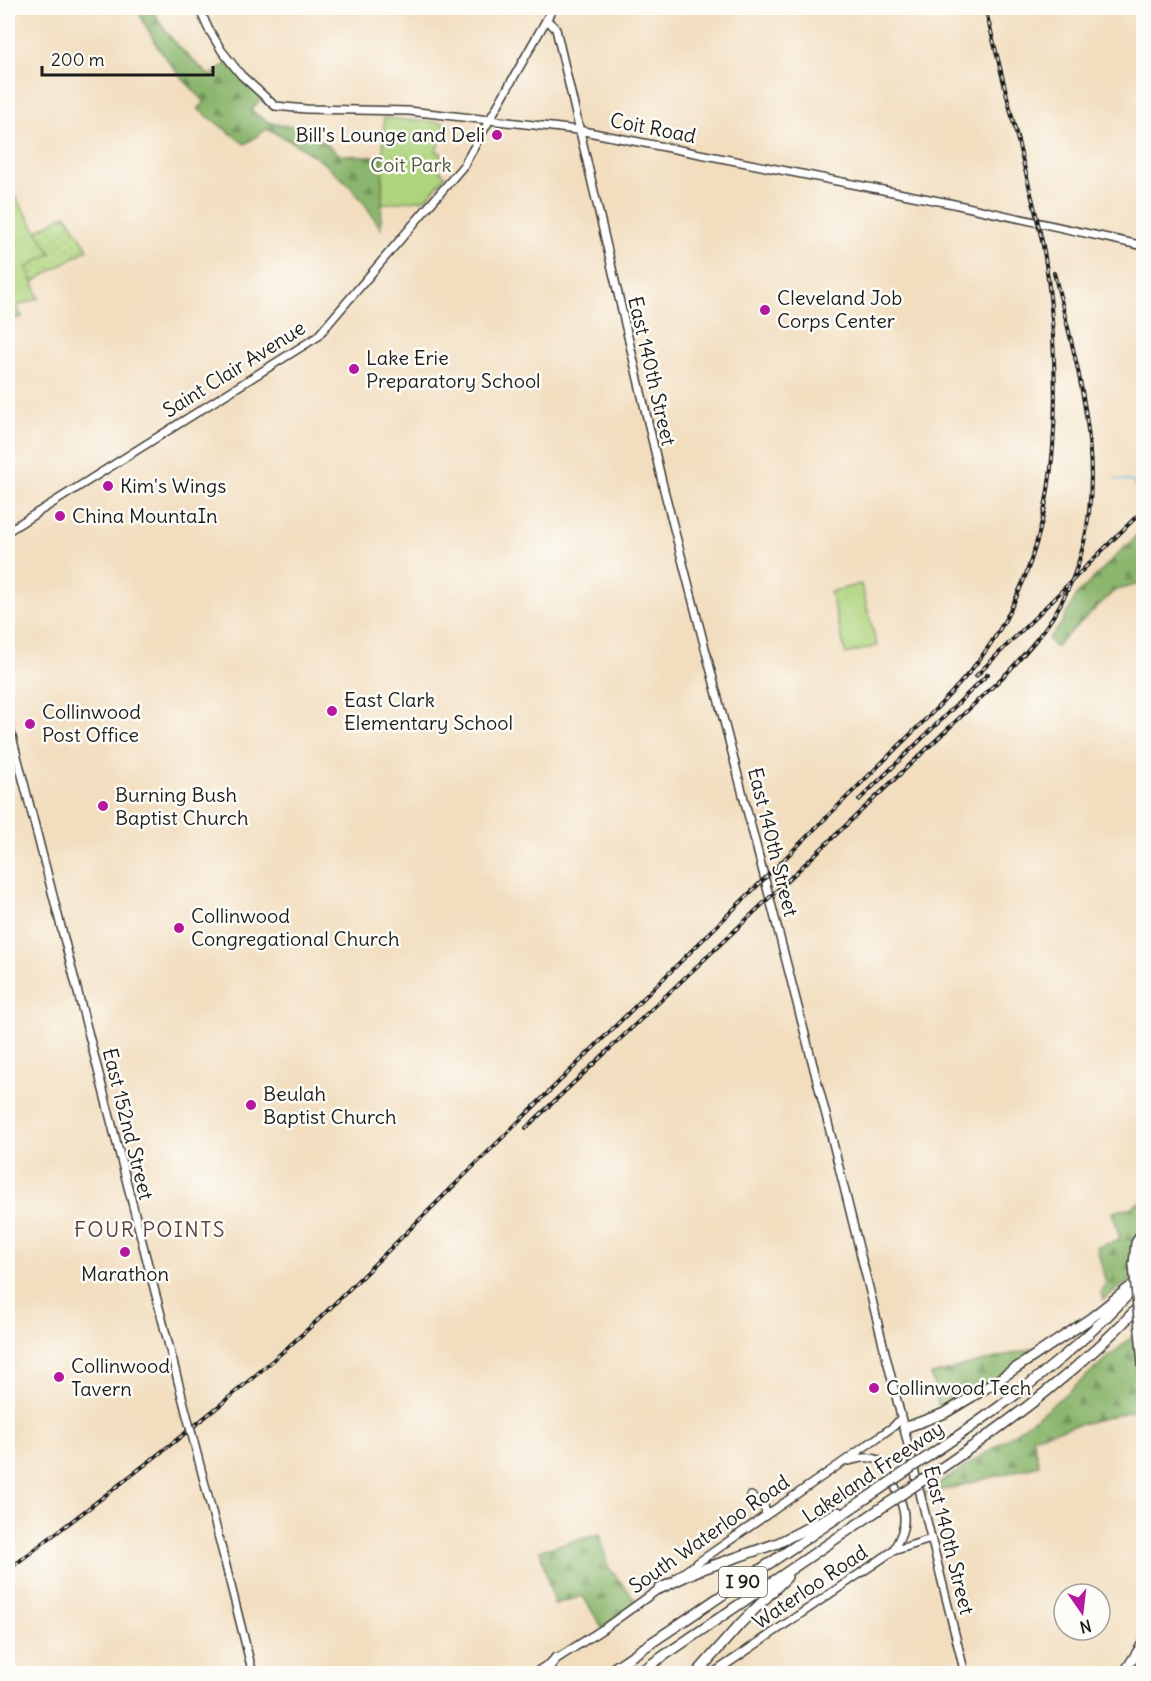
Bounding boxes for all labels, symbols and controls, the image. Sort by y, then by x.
scale bar [42,39,213,77]
text: 200 m [51,48,105,71]
street label: Coit Road [608,107,698,148]
place label: Bill's Lounge and Deli [296,122,485,147]
marker: Bill's Lounge and Deli [490,128,504,142]
park label: Coit Park [370,152,452,177]
place label: Cleveland Job Corps Center [777,285,902,333]
street label: East 140th Street [623,294,682,448]
marker: Cleveland Job Corps Center [758,303,772,317]
street label: Saint Clair Avenue [158,315,310,422]
place label: Lake Erie Preparatory School [366,345,541,393]
marker: Lake Erie Preparatory School [347,362,361,376]
place label: Kim's Wings [120,473,226,498]
marker: Kim's Wings [101,479,115,493]
place label: China MountaIn [72,503,218,528]
marker: China MountaIn [53,509,67,523]
place label: East Clark Elementary School [344,687,513,735]
place label: Collinwood Post Office [42,699,141,747]
marker: East Clark Elementary School [325,704,339,718]
marker: Collinwood Post Office [23,717,37,731]
street label: East 140th Street [743,765,804,919]
place label: Burning Bush Baptist Church [115,782,249,830]
marker: Burning Bush Baptist Church [96,799,110,813]
place label: Collinwood Congregational Church [191,903,400,951]
marker: Collinwood Congregational Church [172,921,186,935]
street label: East 152nd Street [98,1045,159,1203]
place label: Beulah Baptist Church [263,1081,397,1129]
marker: Beulah Baptist Church [244,1098,258,1112]
district label: FOUR POINTS [74,1216,226,1243]
marker: Marathon [118,1245,132,1259]
place label: Marathon [81,1261,169,1286]
place label: Collinwood Tavern [71,1353,170,1401]
marker: Collinwood Tavern [52,1370,66,1384]
place label: Collinwood Tech [886,1375,1031,1400]
marker: Collinwood Tech [867,1381,881,1395]
street label: Lakeland Freeway [797,1415,948,1528]
street label: East 140th Street [919,1463,980,1617]
street label: South Waterloo Road [624,1469,794,1598]
street label: Waterloo Road [748,1539,872,1634]
road number: I 90 [719,1567,767,1597]
north arrow [1052,1582,1112,1642]
text: N [1078,1616,1093,1638]

